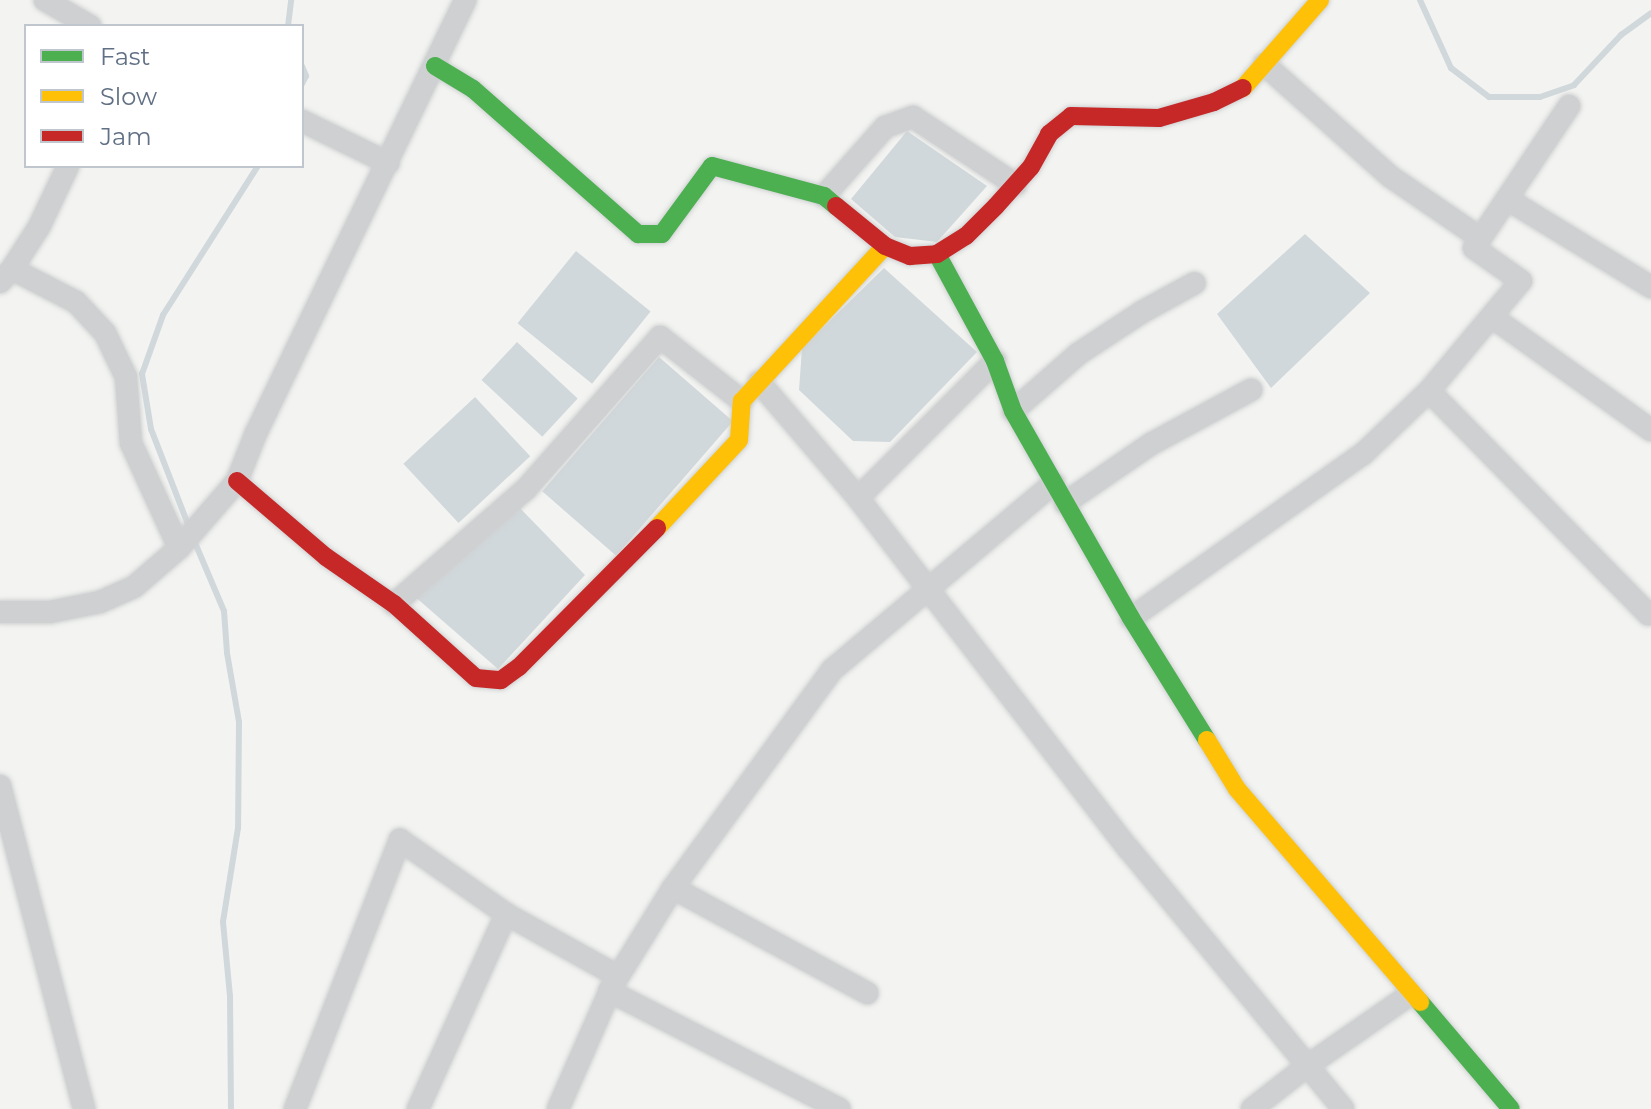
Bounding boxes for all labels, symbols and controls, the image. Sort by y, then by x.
legend [24,24,304,168]
text: Fast [100,42,150,71]
text: Slow [100,82,157,111]
text: Jam [100,122,152,151]

